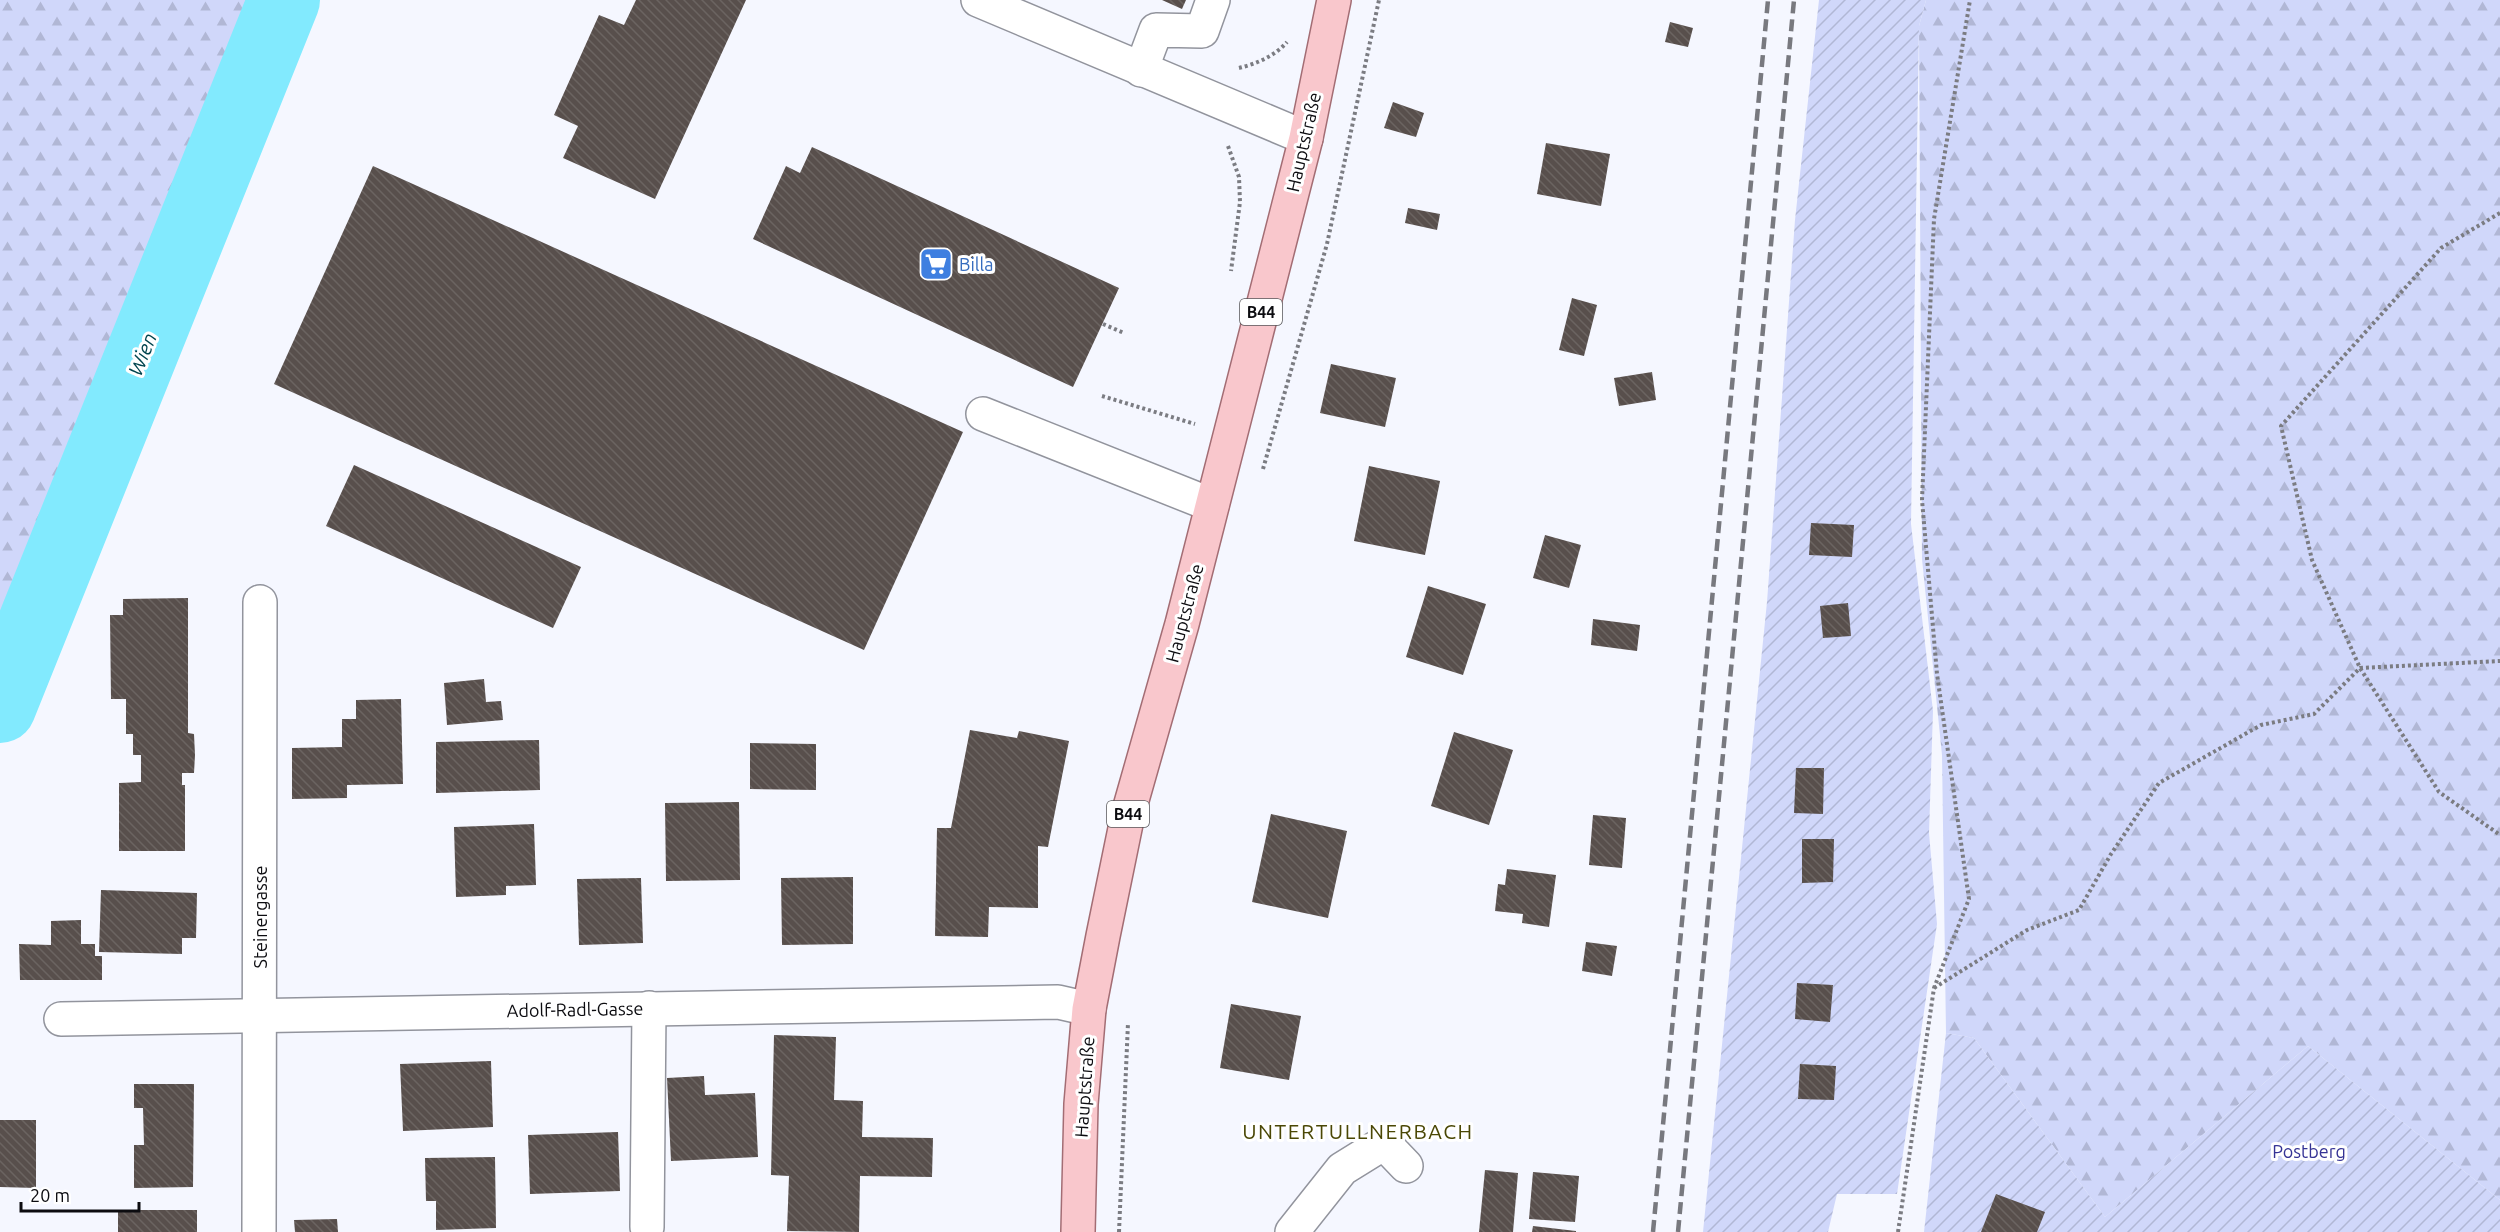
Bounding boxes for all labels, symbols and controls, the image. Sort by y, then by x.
street label: Hauptstraße [1282,90,1324,194]
supermarket icon: Billa [918,246,954,282]
place label: Billa [959,254,994,274]
road number: B44 [1240,299,1282,325]
water label: Wien [123,329,161,379]
street label: Hauptstraße [1161,561,1207,665]
road number: B44 [1107,801,1149,827]
street label: Steinergasse [250,866,270,968]
street label: Adolf-Radl-Gasse [506,998,644,1020]
street label: Hauptstraße [1070,1036,1098,1138]
district label: UNTERTULLNERBACH [1242,1119,1474,1143]
park label: Postberg [2272,1141,2346,1161]
scale bar [21,1175,140,1213]
text: 20 m [30,1185,70,1205]

